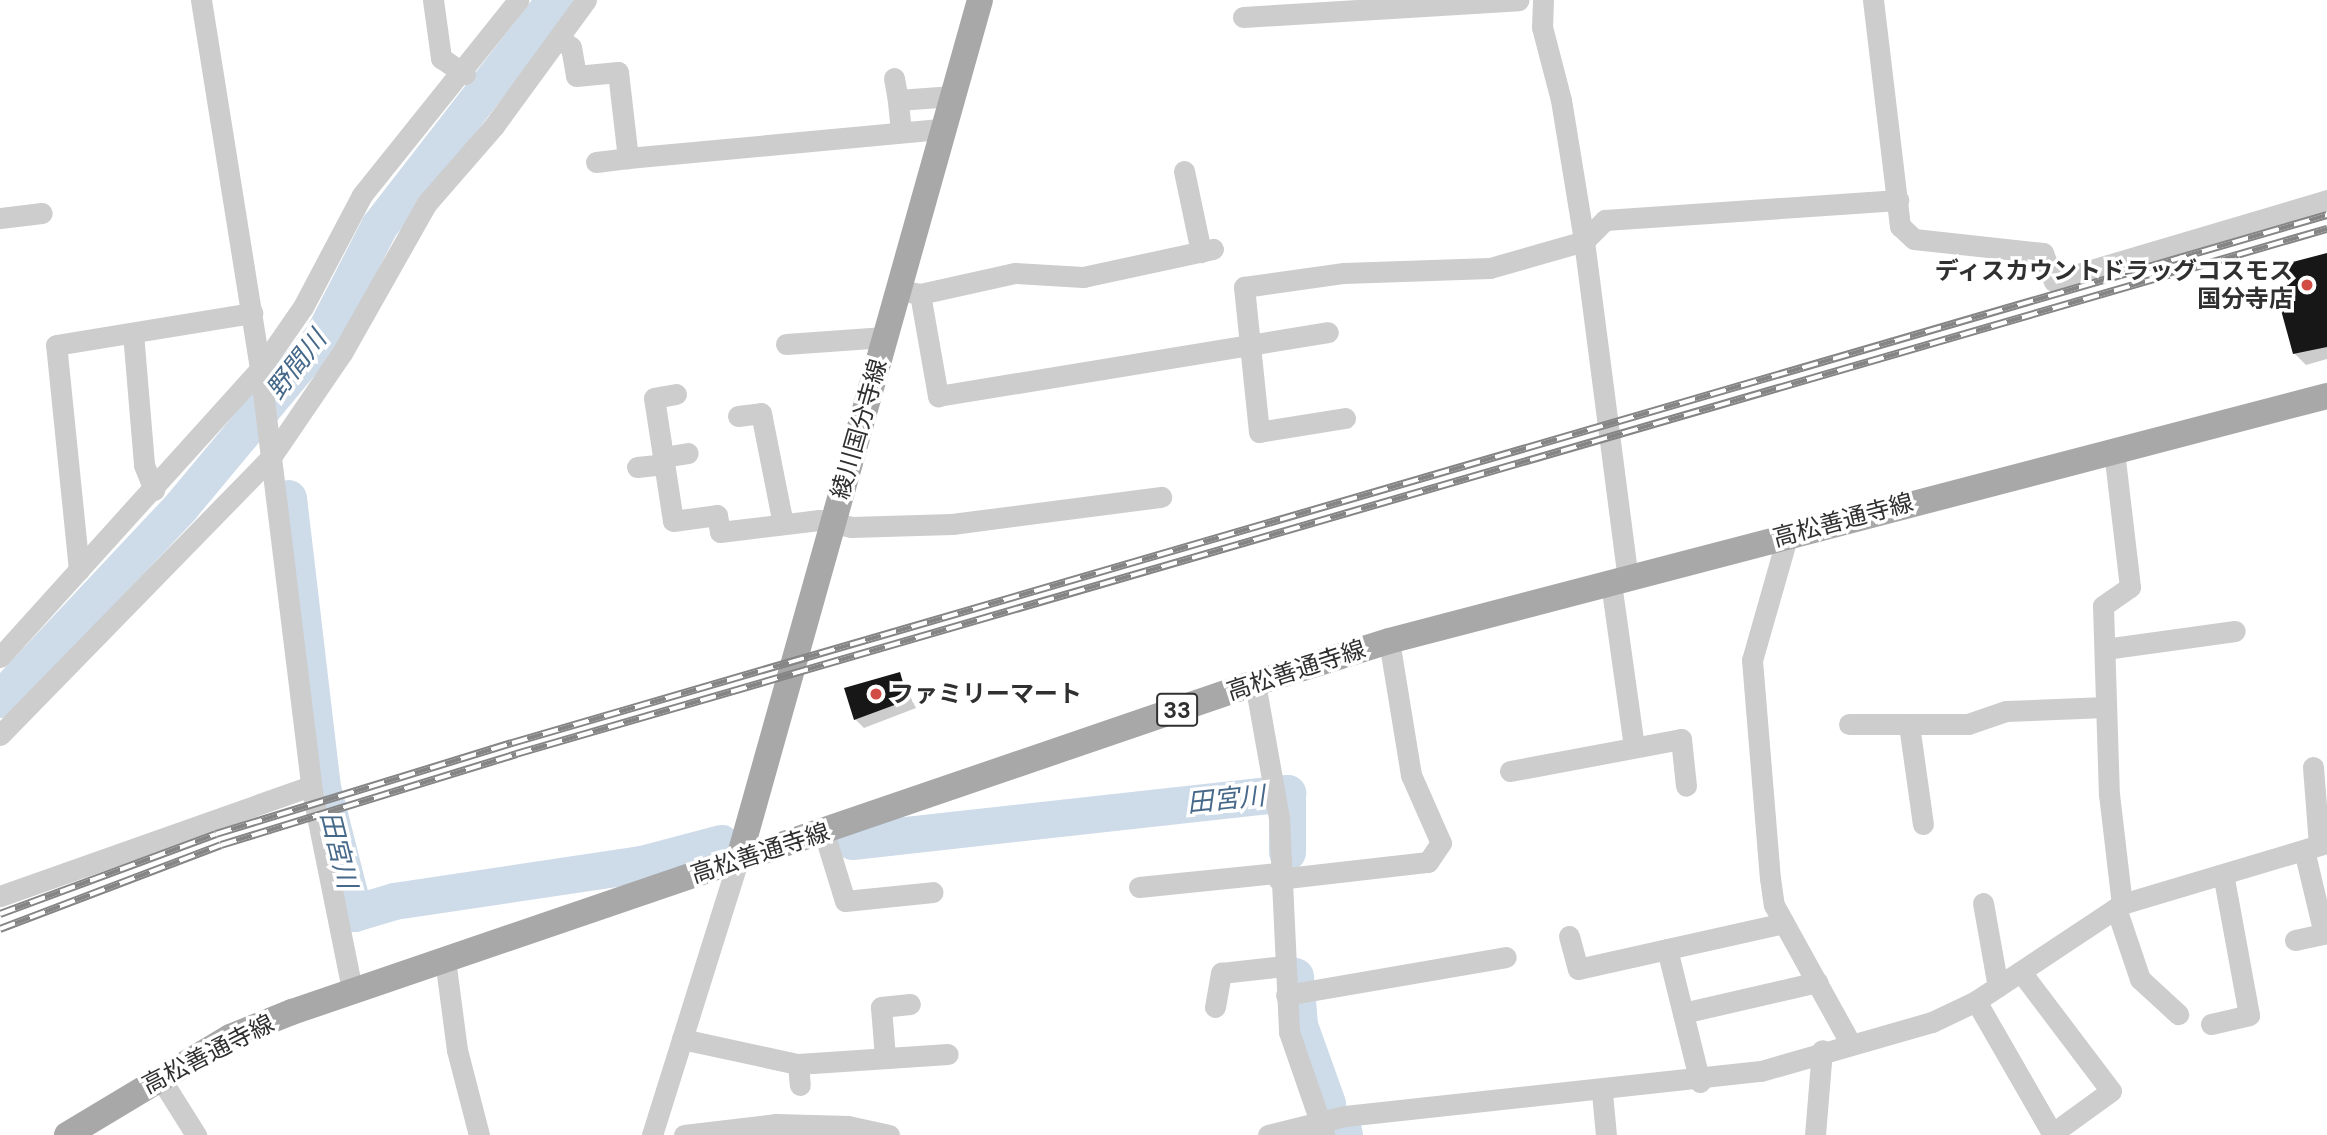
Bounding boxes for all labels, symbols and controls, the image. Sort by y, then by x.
place label: ディスカウントドラッグコスモス 国分寺店 [1933,257,2293,313]
marker: ディスカウントドラッグコスモス 国分寺店 [2299,277,2315,293]
water label: 野間川 [261,325,333,405]
street label: 綾川国分寺線 [825,356,893,502]
street label: 高松善通寺線 [1770,487,1916,553]
street label: 高松善通寺線 [1223,634,1369,706]
place label: ファミリーマート [890,680,1082,708]
marker: ファミリーマート [868,686,884,702]
road number: 33 [1156,690,1198,730]
water label: 田宮川 [1186,780,1266,820]
water label: 田宮川 [313,808,363,892]
street label: 高松善通寺線 [687,817,833,889]
street label: 高松善通寺線 [137,1008,279,1100]

